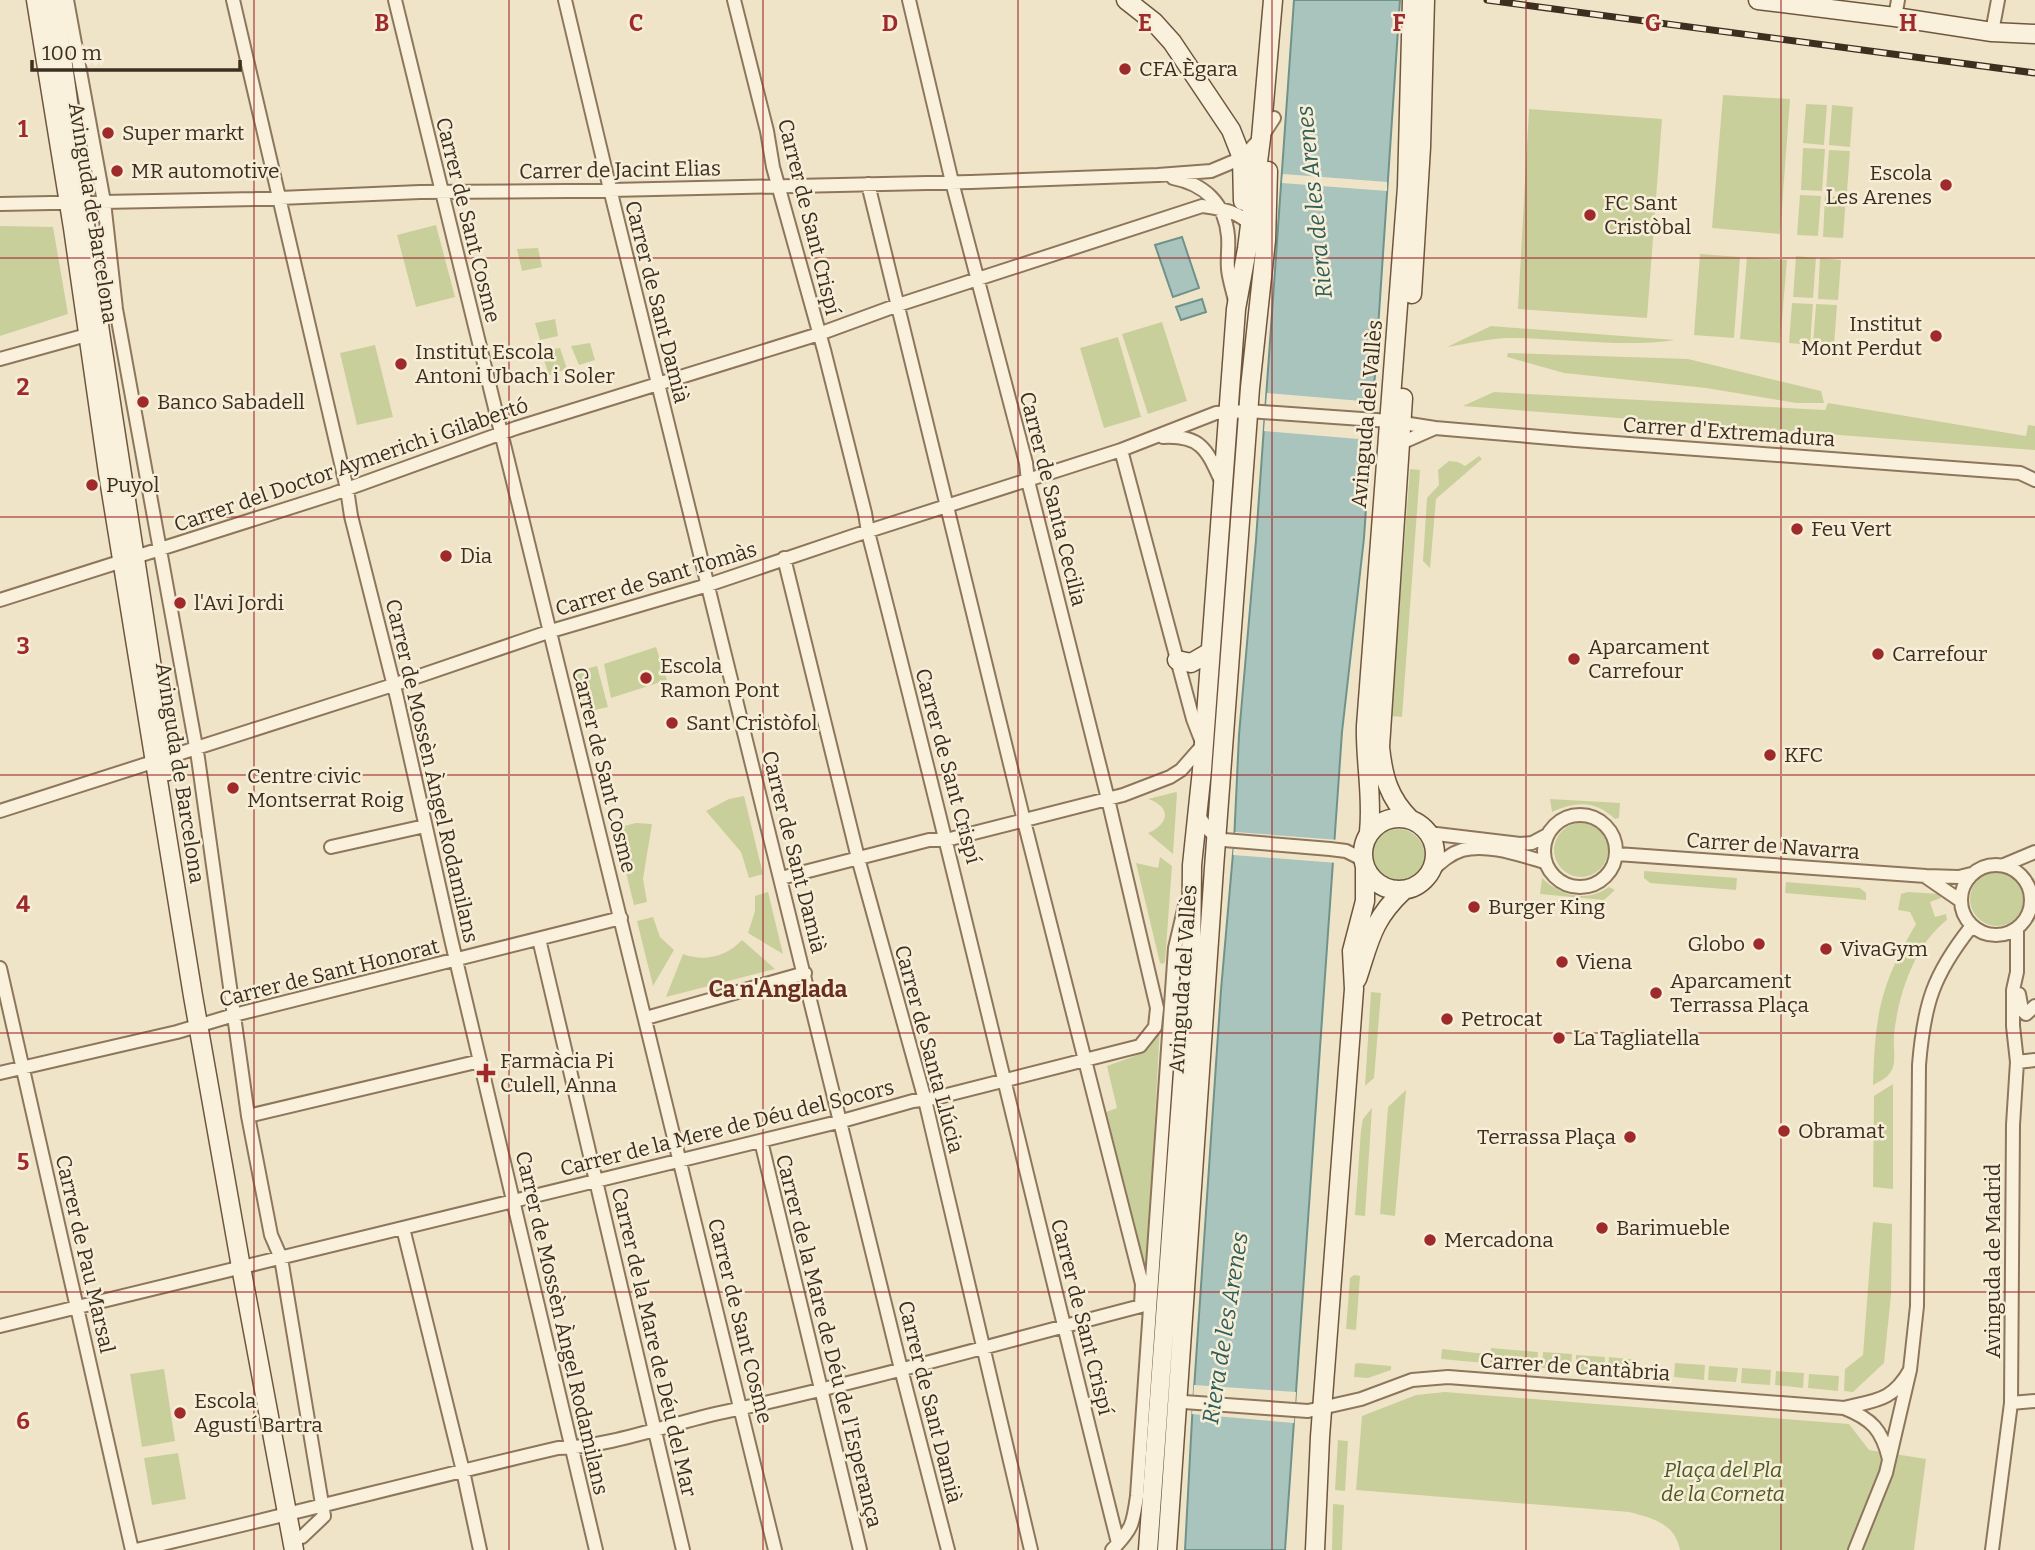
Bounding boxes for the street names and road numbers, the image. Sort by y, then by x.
street label: Avinguda de Barcelona [63,101,123,326]
street label: Carrer de Sant Cosme [430,115,506,325]
street label: Carrer de Sant Crispí [772,116,846,318]
street label: Carrer de Jacint Elias [519,155,721,185]
street label: Carrer de Sant Damià [619,198,695,406]
street label: Avinguda del Vallès [1346,319,1388,509]
street label: Carrer de Santa Cecilia [1014,389,1092,609]
street label: Carrer del Doctor Aymerich i Gilabertó [170,392,532,538]
street label: Carrer d'Extremadura [1622,412,1837,452]
street label: Carrer de Sant Tomàs [552,536,760,622]
street label: Carrer de Mossèn Àngel Rodamilans [380,597,484,945]
street label: Avinguda de Barcelona [150,661,210,886]
street label: Carrer de Sant Cosme [566,665,642,875]
street label: Carrer de Sant Crispí [909,665,987,867]
street label: Carrer de Sant Damià [756,748,832,956]
street label: Carrer de Navarra [1685,827,1861,865]
street label: Avinguda del Vallès [1163,884,1203,1074]
street label: Carrer de Sant Honorat [216,933,442,1013]
street label: Carrer de Santa Llúcia [889,942,969,1156]
street label: Carrer de la Mere de Déu del Socors [557,1074,897,1182]
street label: Carrer de Mossèn Àngel Rodamilans [510,1149,614,1497]
street label: Carrer de Pau Marsal [50,1152,120,1356]
street label: Carrer de la Mare de Déu de l'Esperança [770,1152,888,1531]
street label: Avinguda de Madrid [1980,1163,2006,1359]
street label: Carrer de la Mare de Déu del Mar [606,1185,702,1499]
street label: Carrer de Sant Cosme [702,1216,778,1426]
street label: Carrer de Sant Crispí [1045,1216,1119,1418]
street label: Carrer de Sant Damià [892,1298,968,1506]
street label: Carrer de Cantàbria [1479,1347,1672,1387]

